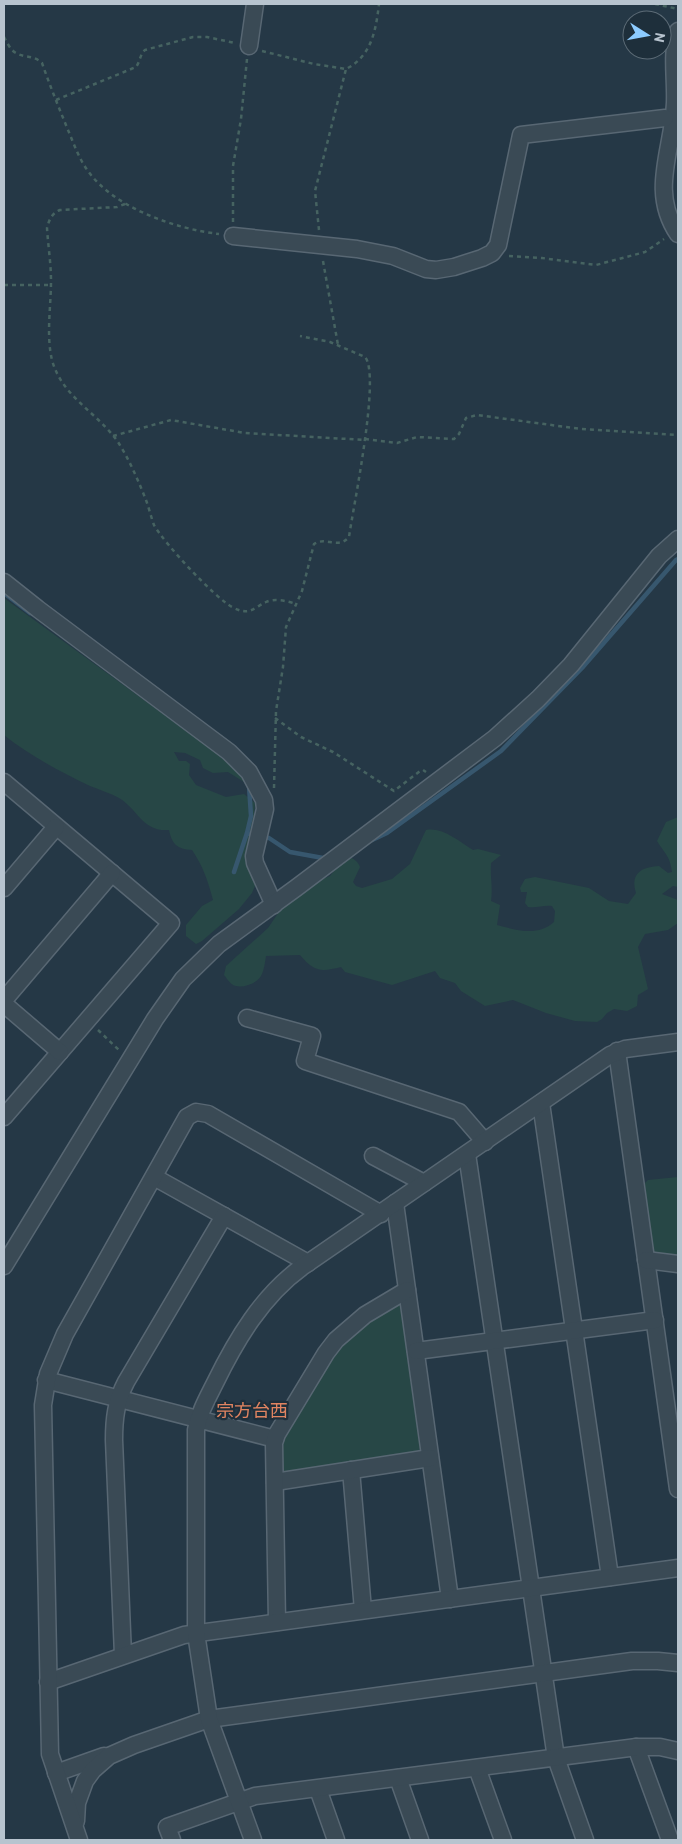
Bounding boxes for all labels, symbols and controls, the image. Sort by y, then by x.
north arrow [622,10,672,60]
text: N [651,31,669,44]
district label: 宗方台西 [216,1399,288,1421]

